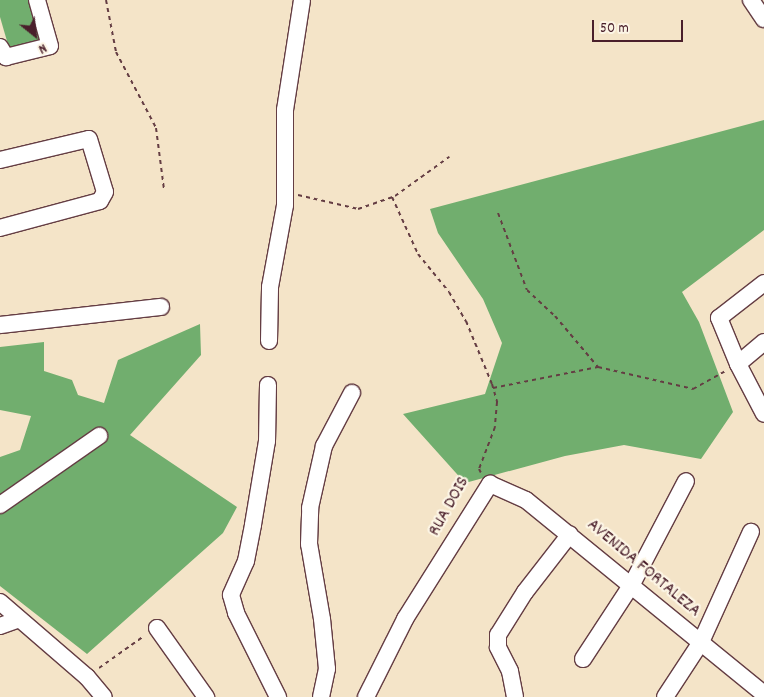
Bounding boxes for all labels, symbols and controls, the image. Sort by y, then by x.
north arrow [10,10,60,60]
scale bar [594,10,685,42]
text: 50 m [600,18,629,40]
text: N [34,38,50,59]
street label: RUA DOIS [425,474,475,540]
street label: AVENIDA FORTALEZA [582,515,704,623]

